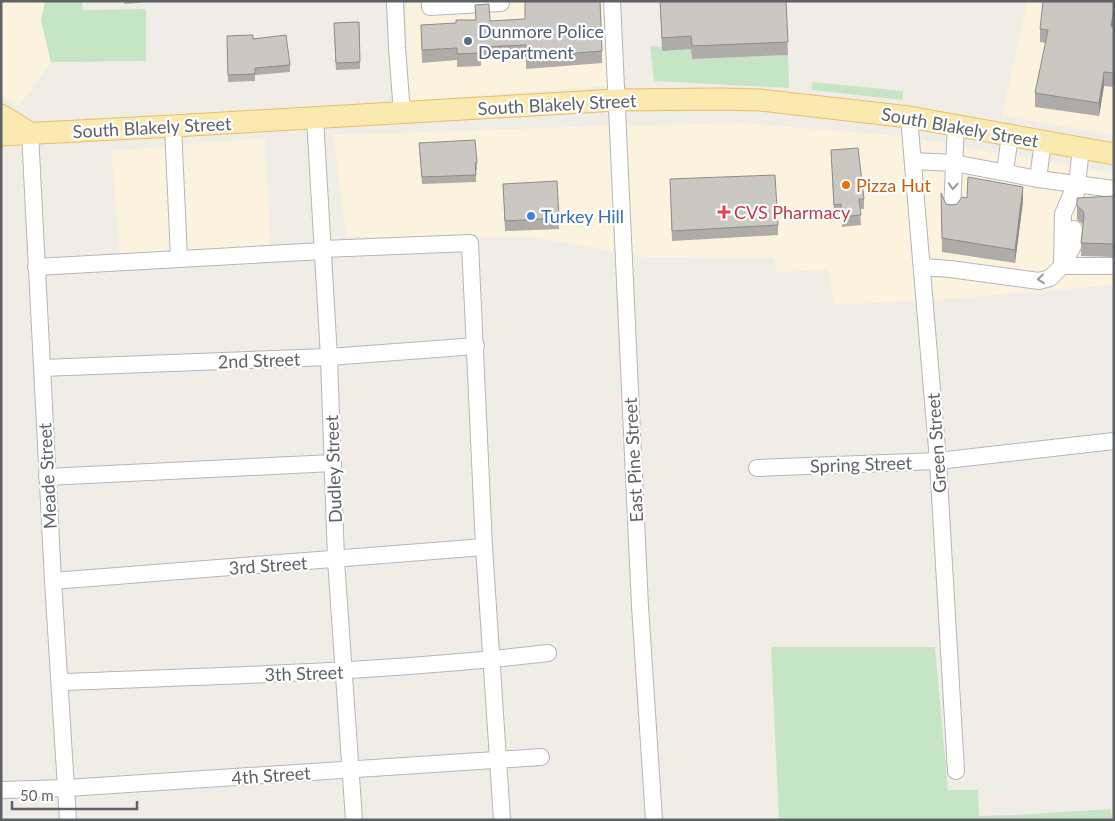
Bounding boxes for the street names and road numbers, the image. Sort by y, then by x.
street label: South Blakely Street [477,89,637,119]
street label: South Blakely Street [880,102,1041,152]
street label: South Blakely Street [72,112,232,142]
street label: 2nd Street [217,348,301,372]
street label: Green Street [921,392,950,494]
street label: East Pine Street [619,397,647,523]
street label: Dudley Street [320,414,346,523]
street label: Meade Street [33,422,61,530]
street label: Spring Street [810,451,913,477]
street label: 3rd Street [228,551,309,579]
street label: 3th Street [264,661,344,685]
street label: 4th Street [231,761,312,789]

